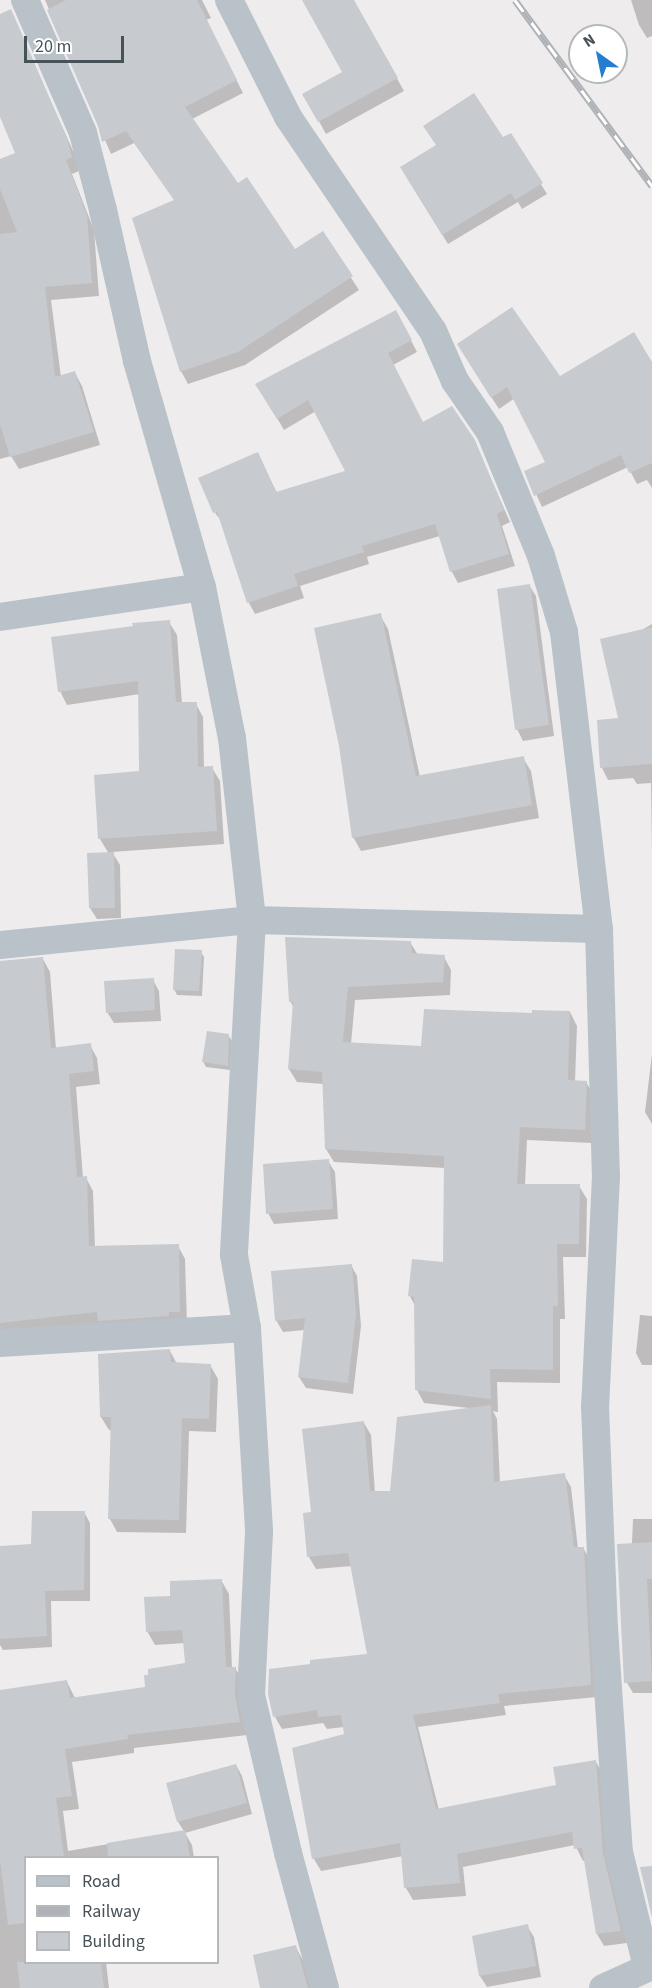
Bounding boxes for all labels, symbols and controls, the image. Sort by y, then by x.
scale bar [27,24,128,62]
north arrow [568,24,628,84]
text: N [579,28,600,53]
text: 20 m [35,34,71,59]
legend [24,1856,219,1964]
text: Road [82,1869,121,1894]
text: Railway [82,1899,141,1924]
text: Building [82,1929,145,1954]

